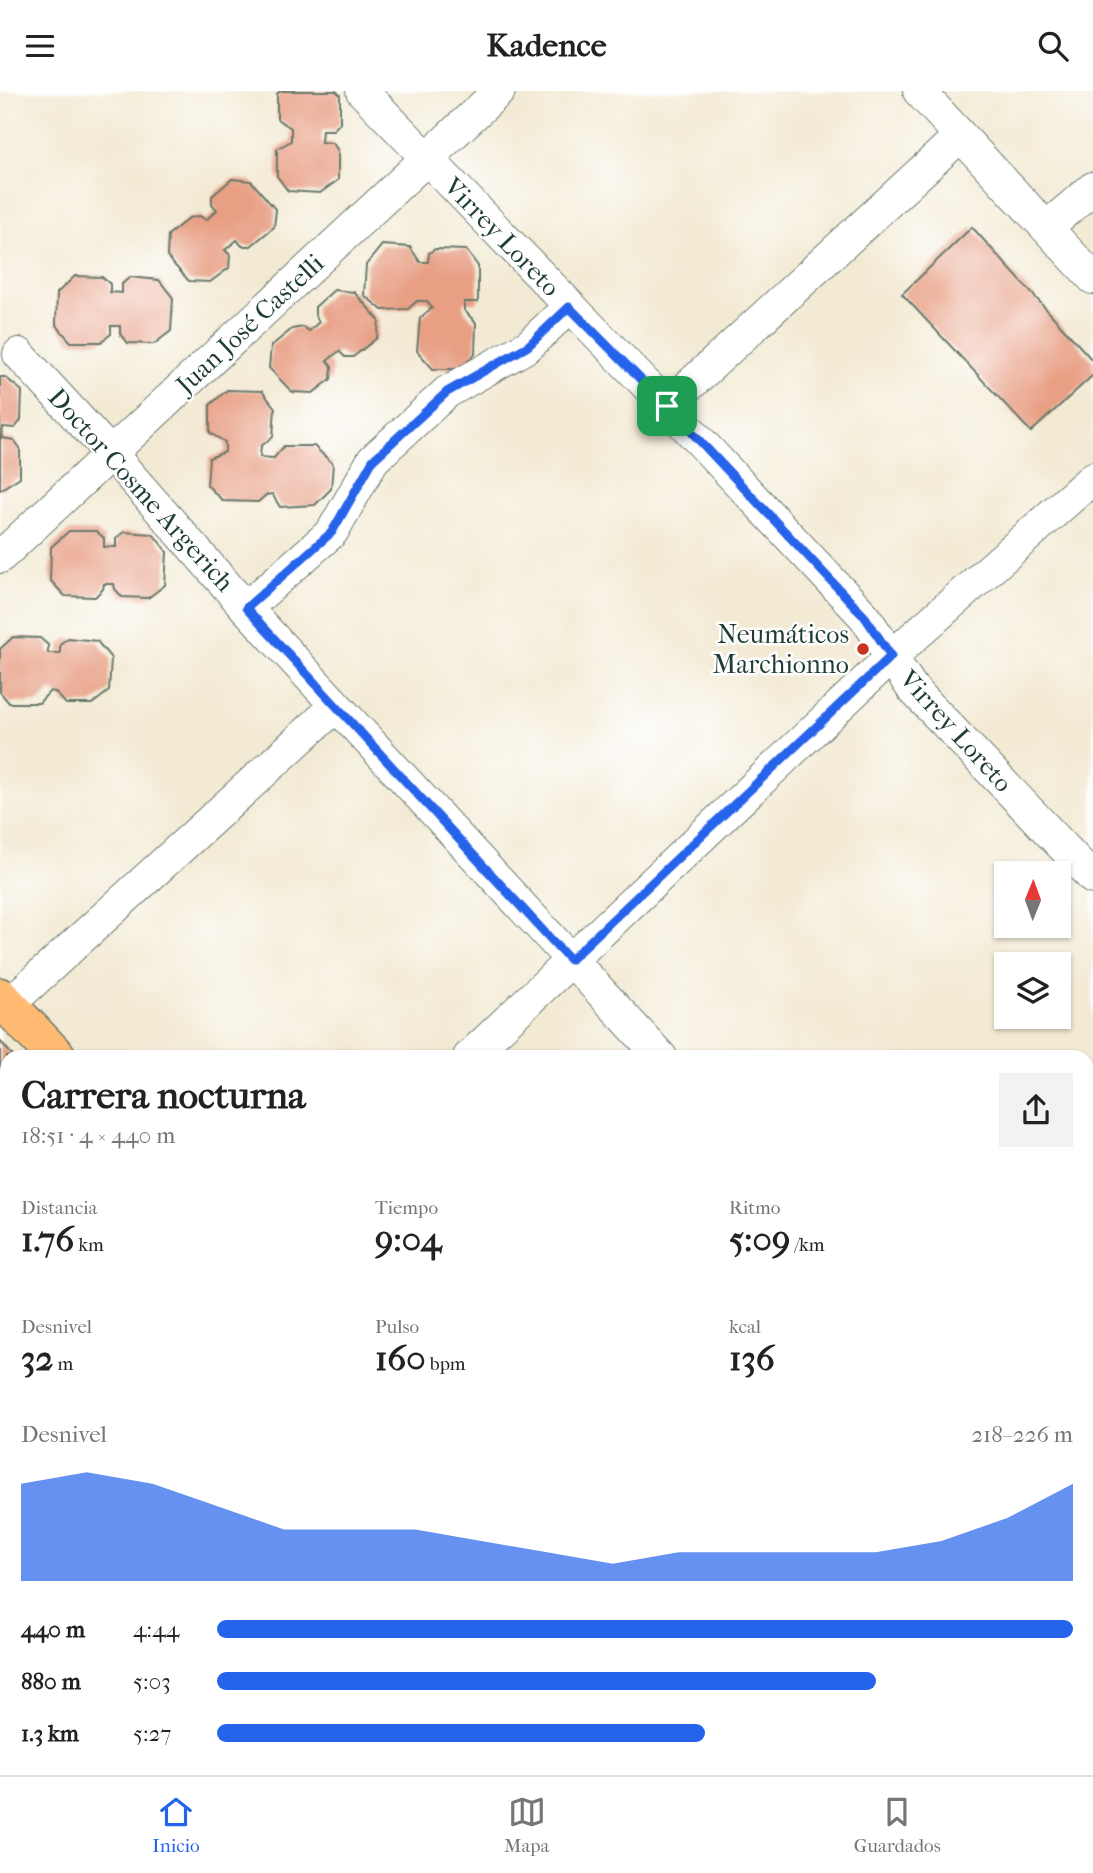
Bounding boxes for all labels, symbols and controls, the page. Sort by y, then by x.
icon: menu [21,27,59,65]
text: Kadence [486,27,607,64]
icon: search [1034,27,1072,65]
street label: Virrey Loreto [437,170,566,303]
street label: Juan José Castelli [168,248,330,402]
pin [637,376,697,436]
street label: Doctor Cosme Argerich [42,382,241,598]
icon: arrive [648,387,686,425]
place label: Neumáticos Marchionno [713,619,849,680]
marker: Neumáticos Marchionno [855,641,871,657]
street label: Virrey Loreto [892,663,1019,798]
north arrow [994,861,1071,938]
map controls [994,861,1071,1029]
button: layers [994,952,1071,1029]
text: Carrera nocturna [21,1073,306,1118]
button: share [999,1073,1073,1147]
text: 18:51 · 4 × 440 m [21,1122,175,1149]
text: Distancia [21,1197,97,1219]
text: Tiempo [375,1197,438,1219]
text: Ritmo [729,1197,780,1219]
text: 1.76 [21,1219,74,1260]
text: 9:04 [375,1219,441,1260]
text: 5:09 [729,1219,790,1260]
text: km [74,1234,104,1256]
text: /km [790,1234,825,1256]
text: Desnivel [21,1316,92,1338]
text: Pulso [375,1316,419,1338]
text: kcal [729,1316,761,1338]
text: 32 [21,1338,53,1379]
text: 160 [375,1338,426,1379]
text: 136 [729,1338,775,1379]
text: m [53,1353,73,1375]
text: bpm [426,1353,466,1375]
text: Desnivel [21,1421,107,1448]
text: 218–226 m [971,1421,1073,1448]
text: 440 m [21,1616,85,1643]
text: 4:44 [133,1616,179,1643]
text: 880 m [21,1668,81,1695]
text: 5:03 [133,1668,171,1695]
text: 1.3 km [21,1720,79,1747]
text: 5:27 [133,1720,171,1747]
tab: Inicio [152,1793,200,1857]
tab: Mapa [504,1793,549,1857]
tab: Guardados [854,1793,941,1857]

